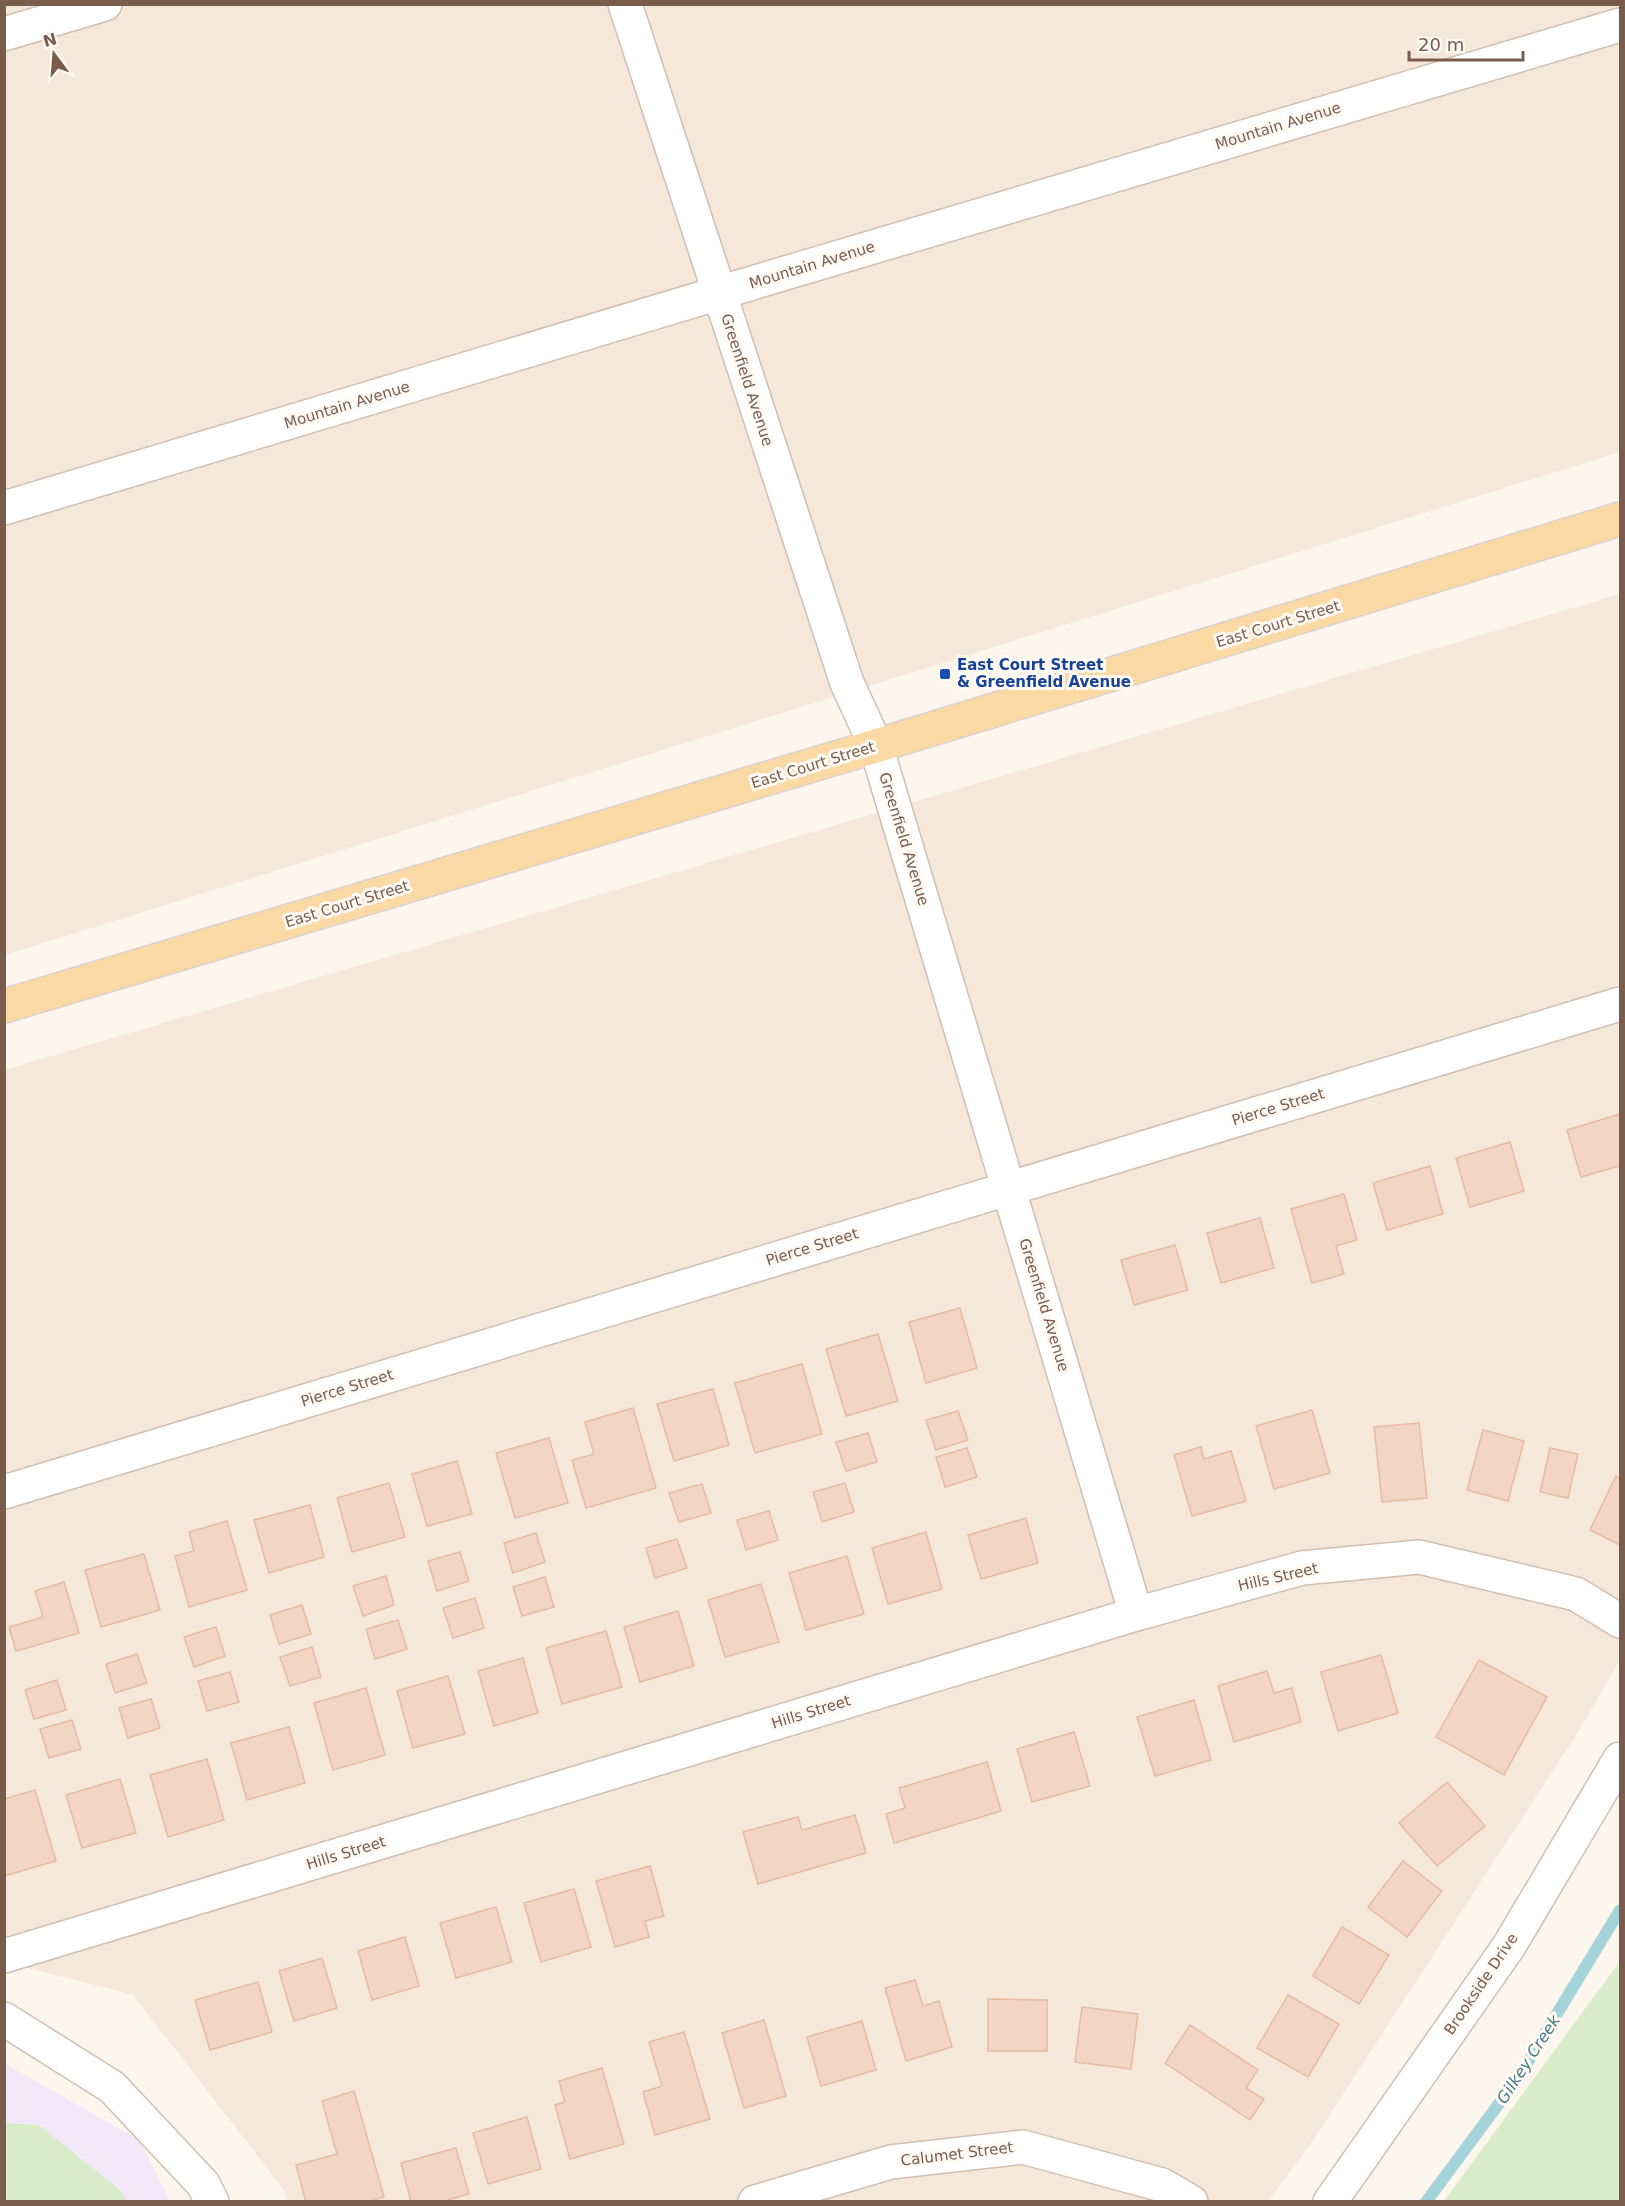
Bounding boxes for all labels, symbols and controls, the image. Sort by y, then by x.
north arrow [24,24,84,84]
scale bar [1409,24,1523,62]
text: N [41,29,59,51]
text: 20 m [1418,34,1464,55]
street label: Mountain Avenue [1213,98,1343,154]
street label: Mountain Avenue [747,237,877,293]
street label: Greenfield Avenue [717,311,777,449]
street label: Mountain Avenue [282,377,412,433]
street label: East Court Street [1214,597,1342,651]
place label: East Court Street & Greenfield Avenue [957,656,1131,691]
marker: East Court Street & Greenfield Avenue [938,667,952,681]
street label: East Court Street [749,738,877,792]
street label: Greenfield Avenue [875,770,933,908]
street label: East Court Street [283,877,411,931]
street label: Pierce Street [1230,1084,1327,1130]
street label: Pierce Street [764,1224,861,1270]
street label: Greenfield Avenue [1015,1236,1073,1374]
street label: Pierce Street [299,1365,396,1411]
street label: Hills Street [1236,1559,1320,1595]
street label: Hills Street [769,1691,853,1733]
street label: Hills Street [304,1832,388,1874]
street label: Brookside Drive [1440,1930,1522,2038]
water label: Gilkey Creek [1493,2011,1564,2107]
street label: Calumet Street [900,2138,1014,2170]

